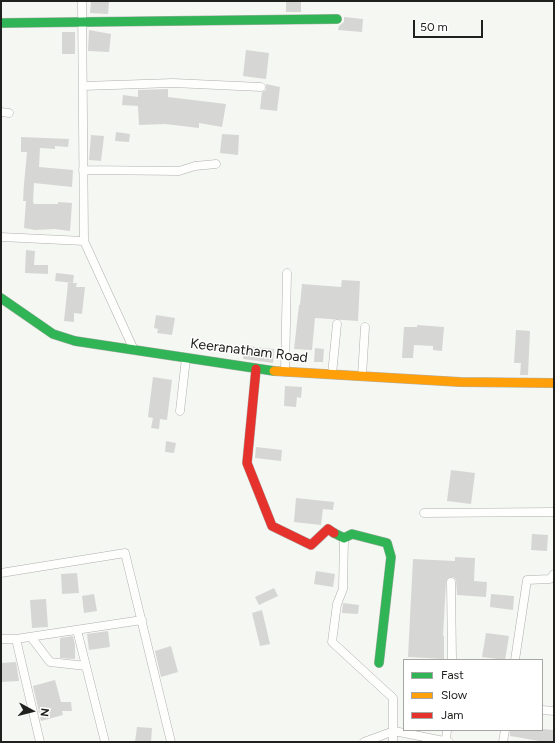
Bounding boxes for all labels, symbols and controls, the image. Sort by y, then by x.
scale bar [415,12,485,38]
text: 50 m [420,20,448,34]
street label: Keeranatham Road [189,335,309,367]
legend [403,659,543,731]
text: Fast [441,668,464,682]
text: Slow [441,688,467,702]
north arrow [12,691,52,731]
text: N [37,707,51,718]
text: Jam [441,708,464,722]

